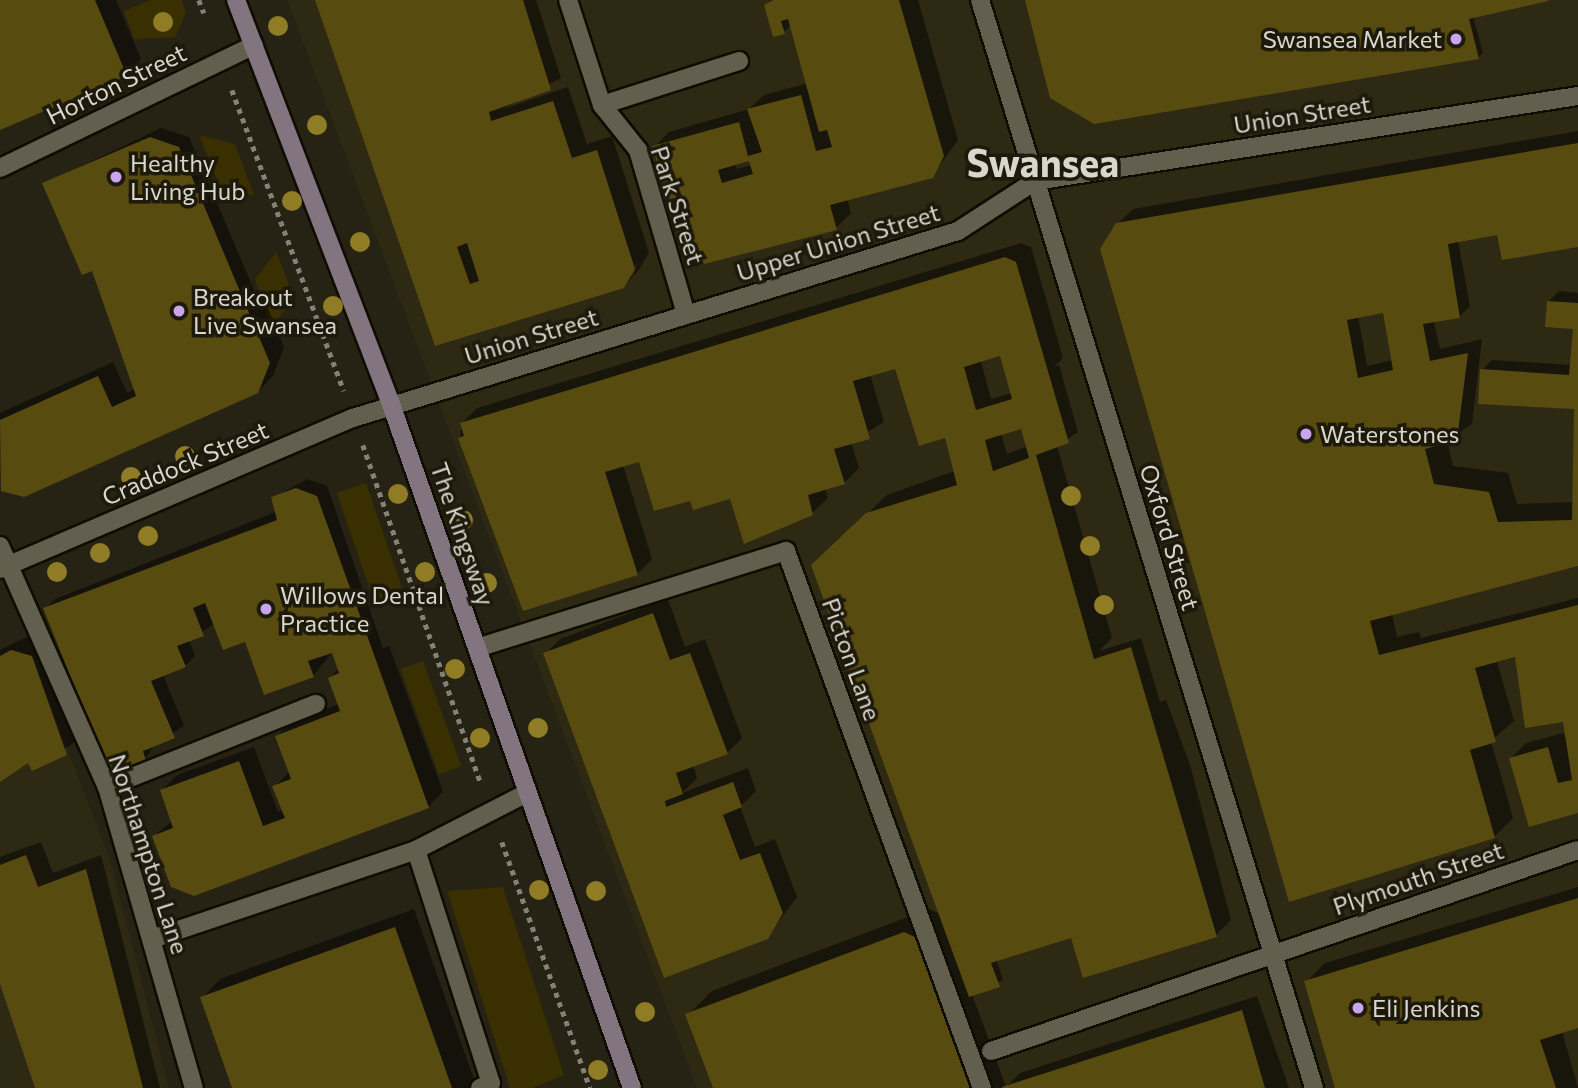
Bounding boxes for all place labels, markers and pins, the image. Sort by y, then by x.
place label: Swansea Market [1263,25,1442,53]
marker: Swansea Market [1448,31,1464,47]
place label: Healthy Living Hub [130,149,245,205]
marker: Healthy Living Hub [108,169,124,185]
place label: Breakout Live Swansea [193,283,337,339]
marker: Breakout Live Swansea [171,303,187,319]
place label: Waterstones [1320,420,1459,448]
marker: Waterstones [1298,426,1314,442]
place label: Willows Dental Practice [280,581,444,637]
marker: Willows Dental Practice [258,601,274,617]
place label: Eli Jenkins [1372,994,1480,1022]
marker: Eli Jenkins [1350,1000,1366,1016]

